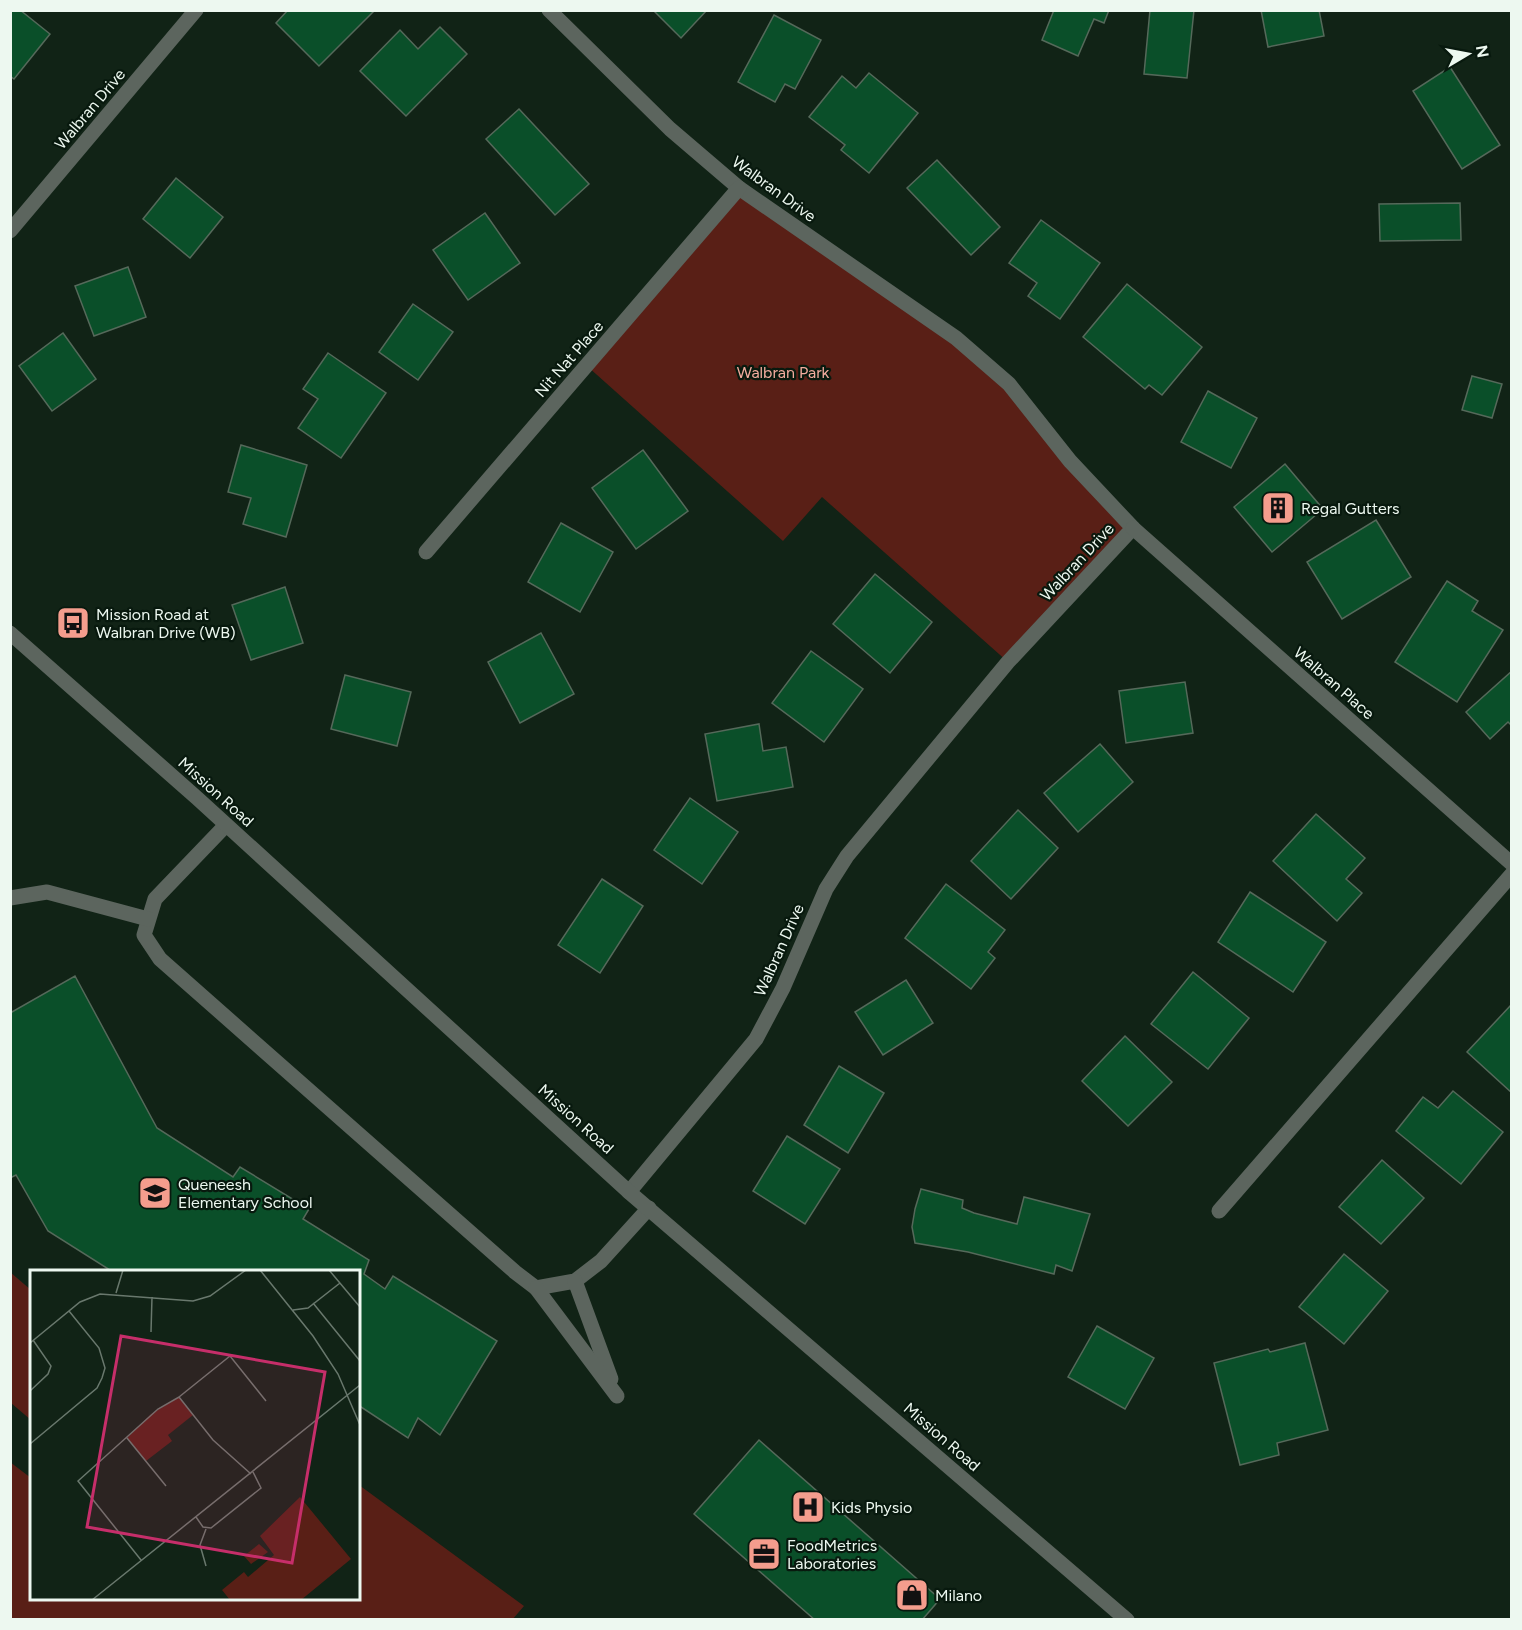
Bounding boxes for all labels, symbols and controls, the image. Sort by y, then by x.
north arrow [1438,24,1498,84]
text: N [1472,44,1493,59]
street label: Walbran Drive [51,65,129,153]
street label: Walbran Drive [728,152,820,226]
street label: Nit Nat Place [531,317,607,401]
park label: Walbran Park [737,363,830,382]
building icon: Regal Gutters [1260,490,1296,526]
place label: Regal Gutters [1301,499,1400,518]
street label: Walbran Drive [1036,519,1118,605]
bus stop icon: Mission Road at Walbran Drive (WB) [55,605,91,641]
place label: Mission Road at Walbran Drive (WB) [96,605,236,642]
street label: Walbran Place [1290,643,1378,723]
street label: Mission Road [174,753,258,831]
street label: Walbran Drive [750,901,808,999]
street label: Mission Road [534,1080,618,1158]
school or university icon: Queneesh Elementary School [137,1175,173,1211]
place label: Queneesh Elementary School [178,1175,312,1212]
inset map [30,1270,360,1600]
street label: Mission Road [900,1399,984,1475]
hospital icon: Kids Physio [790,1489,826,1525]
place label: Kids Physio [831,1498,912,1517]
office icon: FoodMetrics Laboratories [746,1536,782,1572]
place label: FoodMetrics Laboratories [787,1536,877,1573]
shop icon: Milano [894,1577,930,1613]
place label: Milano [935,1586,982,1605]

